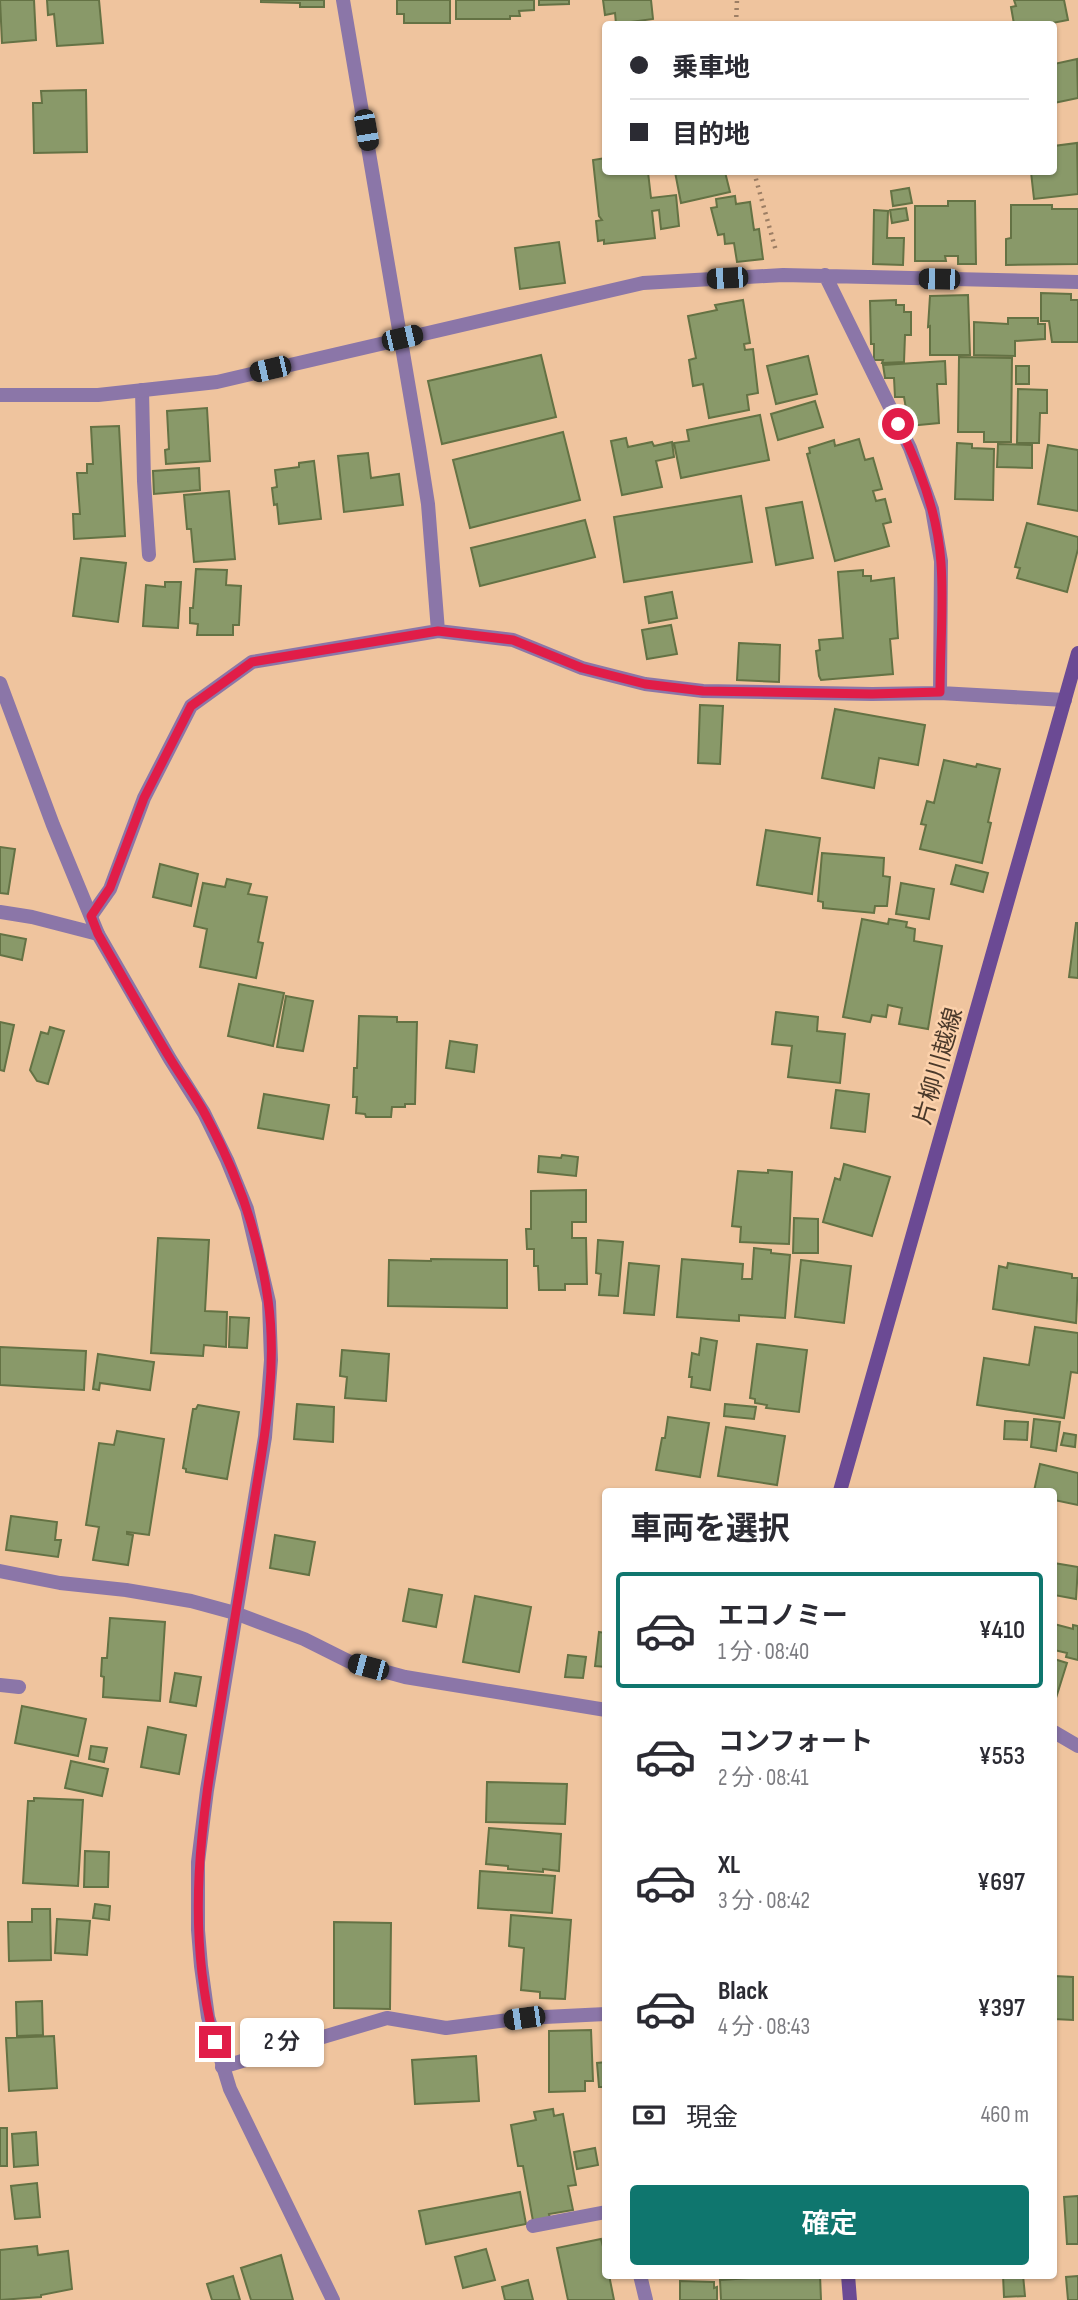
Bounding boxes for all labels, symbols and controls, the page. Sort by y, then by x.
text: 乗車地 [672,53,750,84]
car [353,107,380,153]
text: 目的地 [672,120,750,151]
car [706,266,749,290]
car [918,268,961,290]
car [380,323,425,353]
car [248,354,293,384]
route start [882,408,914,440]
street label: 片柳川越線 [908,1004,969,1128]
text: 車両を選択 [630,1510,790,1549]
icon: car [634,1599,697,1662]
text: エコノミー [718,1601,848,1632]
text: ¥410 [979,1615,1025,1646]
text: 1 分 · 08:40 [718,1638,809,1666]
car [345,1651,392,1683]
icon: car [634,1725,697,1788]
text: コンフォート [718,1727,873,1758]
text: ¥553 [978,1741,1025,1772]
text: 2 分 · 08:41 [718,1764,808,1792]
text: XL [718,1850,740,1881]
icon: car [634,1851,697,1914]
text: ¥697 [977,1867,1025,1898]
text: 3 分 · 08:42 [718,1887,810,1915]
text: Black [718,1976,768,2007]
icon: car [634,1977,697,2040]
text: ¥397 [978,1993,1025,2024]
car [502,2005,547,2031]
text: 4 分 · 08:43 [718,2013,810,2041]
callout: 2 分 [240,2018,324,2066]
route end [199,2026,231,2058]
text: 2 分 [264,2028,300,2056]
icon: cash [630,2096,668,2134]
text: 460 m [981,2101,1029,2129]
text: 現金 [686,2103,738,2134]
button: 確定 [630,2185,1029,2265]

